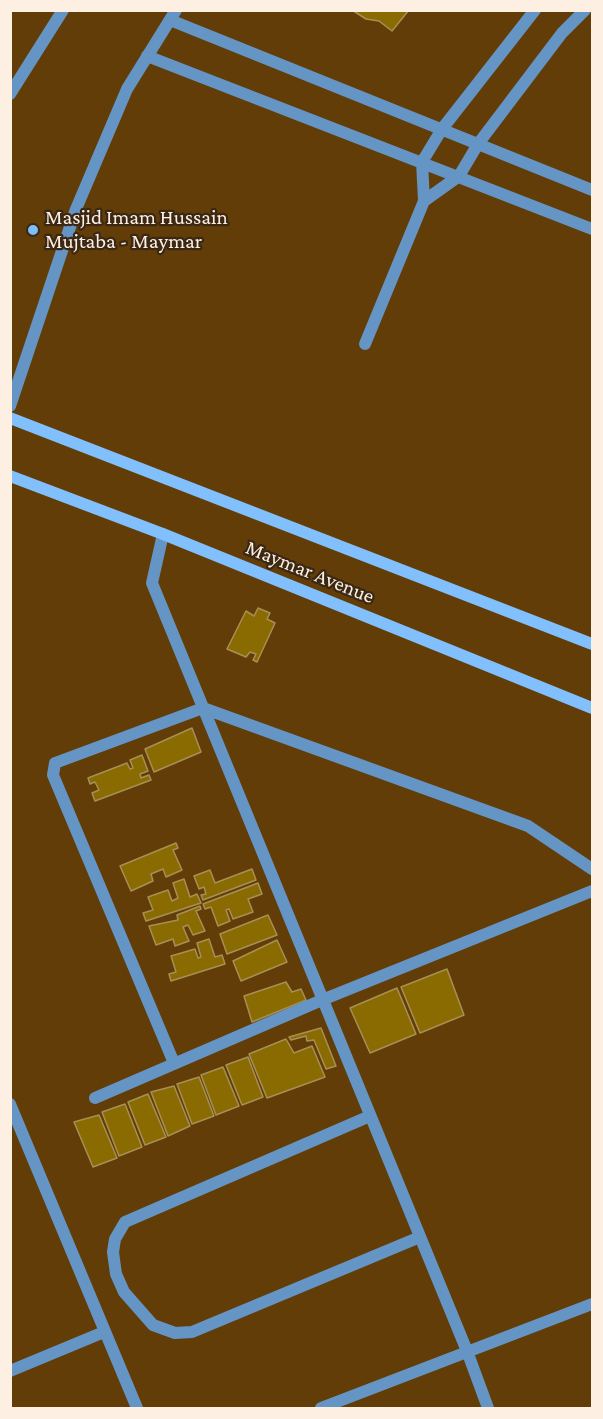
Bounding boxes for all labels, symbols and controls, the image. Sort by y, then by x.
place label: Masjid Imam Hussain Mujtaba - Maymar [45,205,228,255]
marker: Masjid Imam Hussain Mujtaba - Maymar [26,223,40,237]
street label: Maymar Avenue [242,535,378,609]

